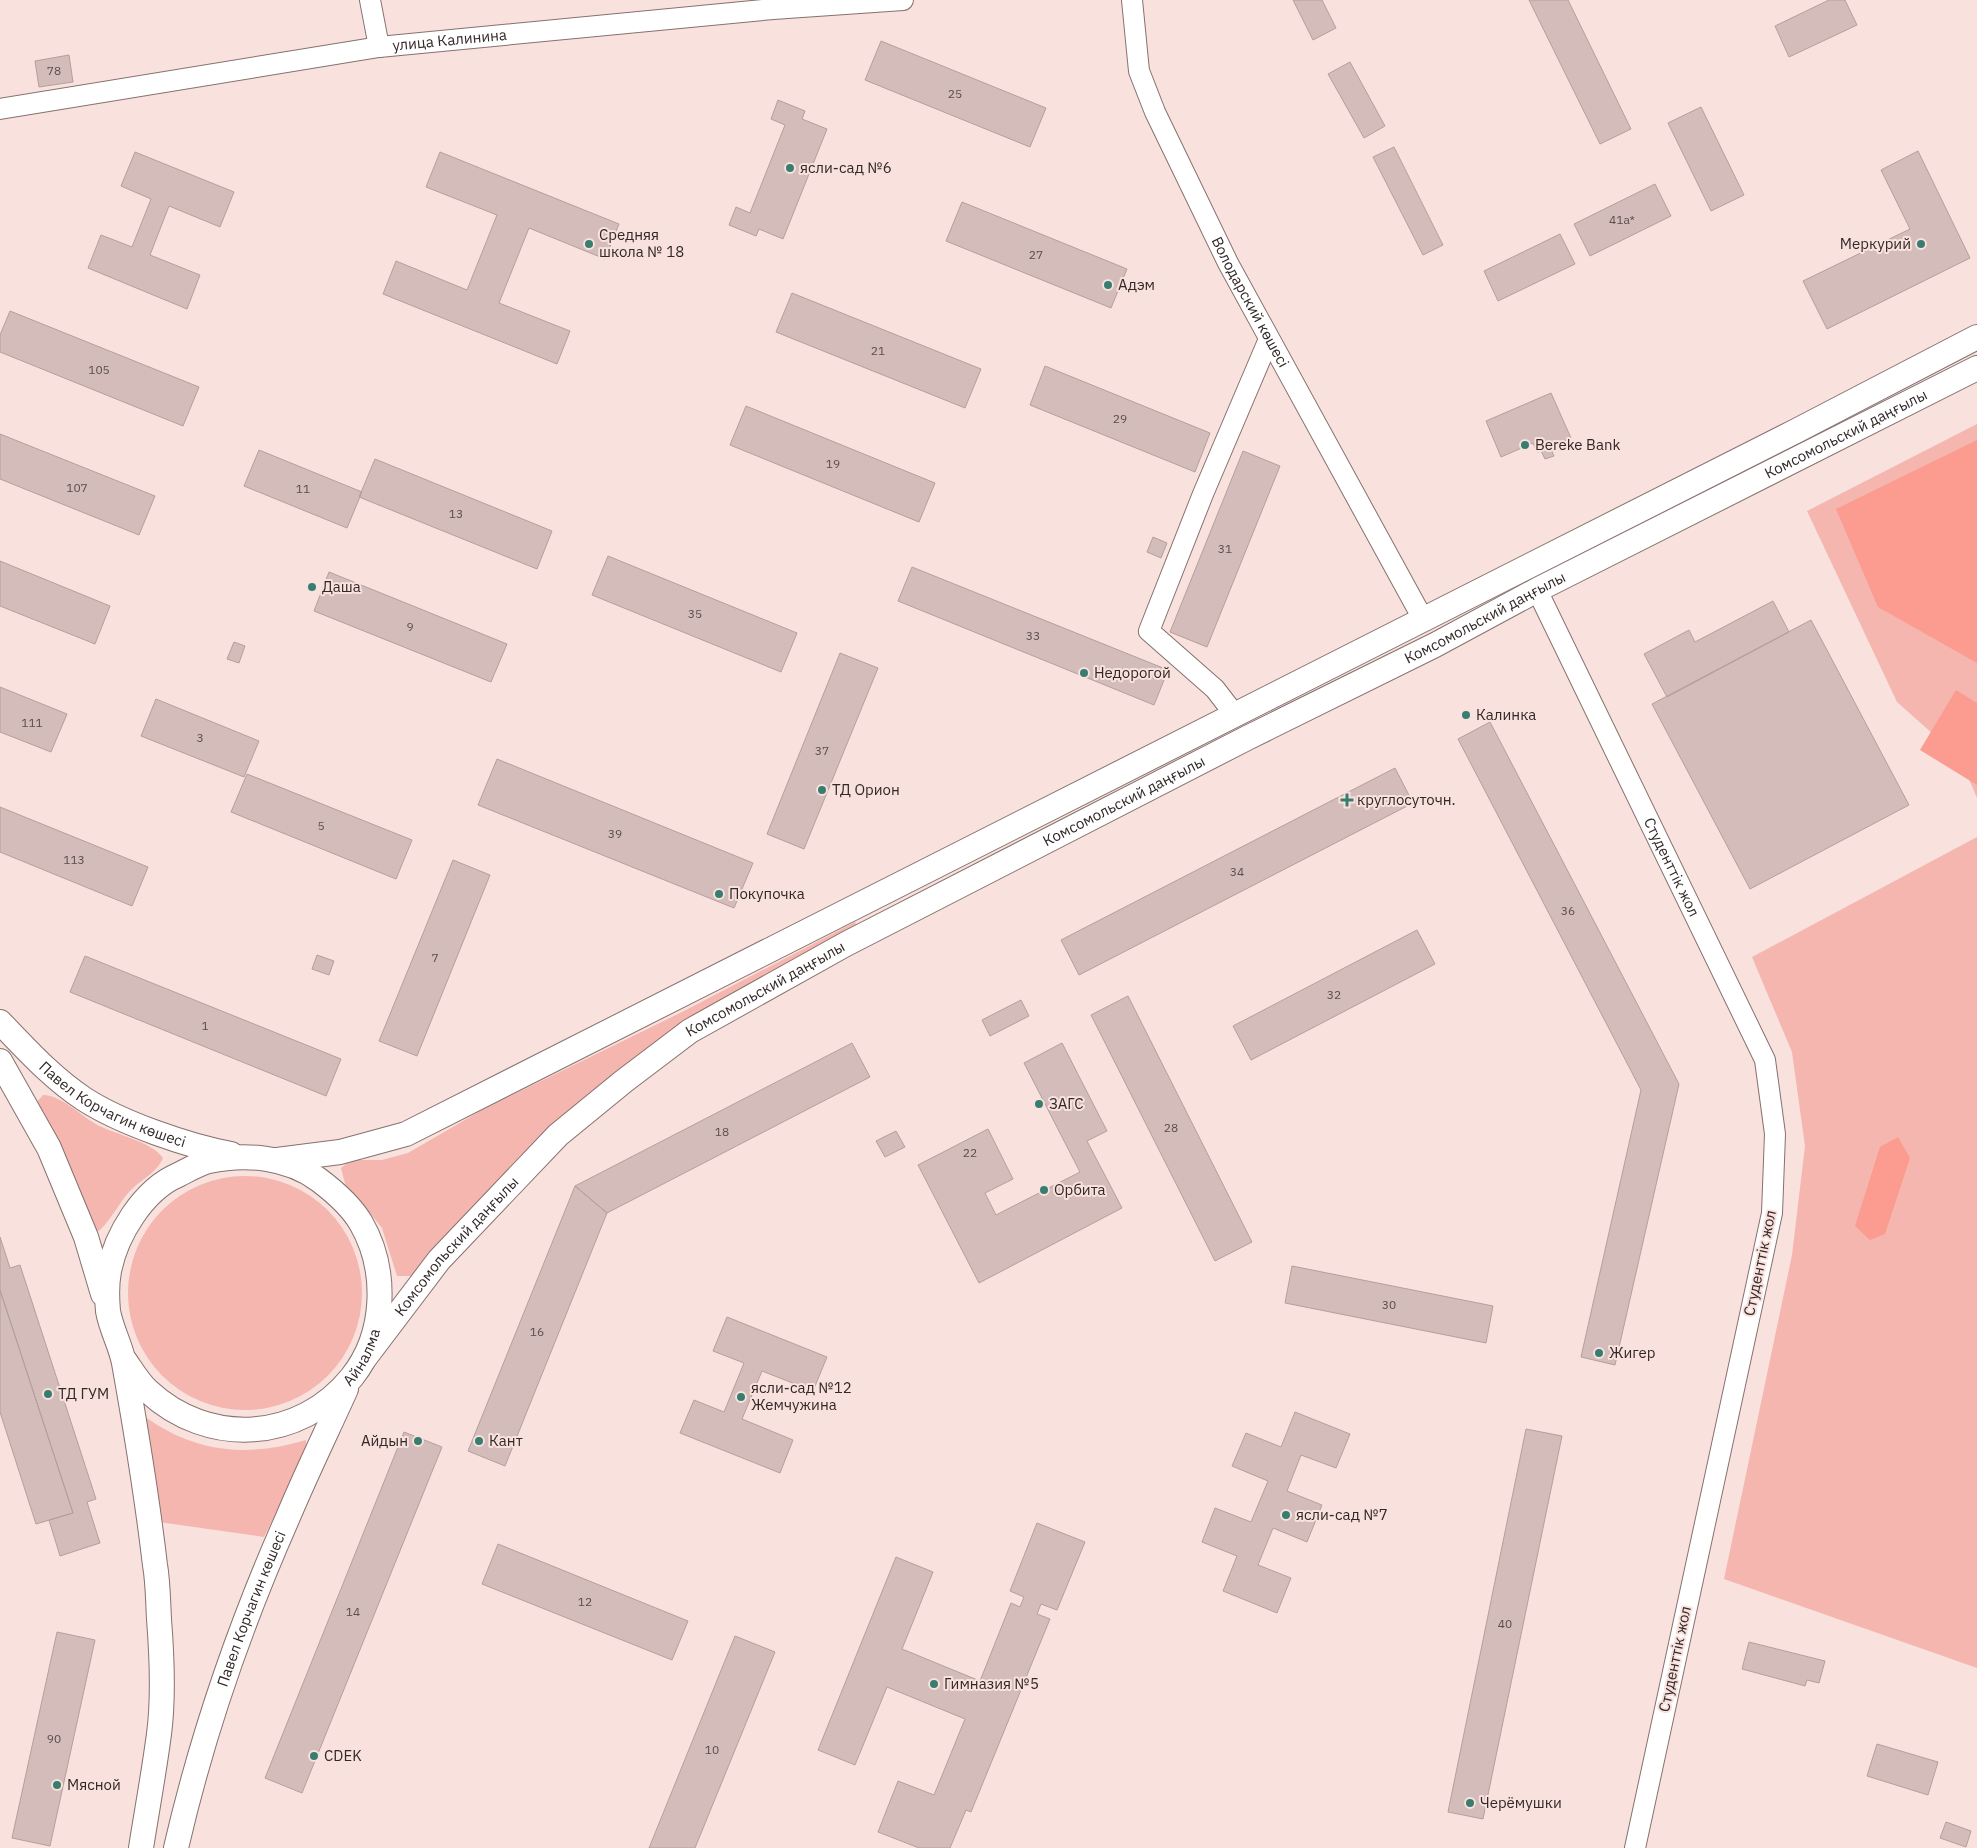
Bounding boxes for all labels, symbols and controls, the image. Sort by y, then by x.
street label: улица Калинина [391,25,508,55]
house number: 78 [47,63,61,78]
house number: 25 [948,86,962,101]
place label: ясли-сад №6 [800,158,892,177]
marker: ясли-сад №6 [784,162,796,174]
house number: 41а* [1609,212,1635,227]
place label: Средняя школа № 18 [599,225,684,261]
street label: Володарский көшесі [1208,234,1293,371]
place label: Меркурий [1840,234,1911,253]
marker: Средняя школа № 18 [583,238,595,250]
marker: Меркурий [1915,238,1927,250]
house number: 27 [1029,247,1043,262]
place label: Адэм [1118,275,1155,294]
marker: Адэм [1102,279,1114,291]
house number: 21 [871,343,885,358]
house number: 105 [88,362,110,377]
street label: Комсомольский даңғылы [1761,385,1930,483]
house number: 29 [1113,411,1127,426]
place label: Bereke Bank [1535,435,1620,454]
marker: Bereke Bank [1519,439,1531,451]
house number: 19 [826,456,840,471]
house number: 107 [66,480,88,495]
house number: 11 [296,481,310,496]
house number: 13 [449,506,463,521]
house number: 31 [1218,541,1232,556]
street label: Комсомольский даңғылы [1401,567,1569,668]
place label: Даша [322,577,361,596]
marker: Даша [306,581,318,593]
house number: 35 [688,606,702,621]
house number: 9 [406,619,414,634]
house number: 33 [1026,628,1040,643]
place label: Недорогой [1094,663,1171,682]
marker: Недорогой [1078,667,1090,679]
place label: Калинка [1476,705,1536,724]
marker: Калинка [1460,709,1472,721]
house number: 111 [21,715,43,730]
house number: 3 [196,730,204,745]
house number: 37 [815,743,829,758]
street label: Комсомольский даңғылы [1040,751,1208,850]
place label: ТД Орион [832,780,900,799]
marker: ТД Орион [816,784,828,796]
place label: круглосуточн. [1357,790,1456,809]
marker: круглосуточн. [1341,794,1353,806]
street label: Студенттік жол [1640,814,1704,920]
house number: 5 [317,818,325,833]
house number: 39 [608,826,622,841]
house number: 113 [63,852,85,867]
house number: 34 [1230,864,1244,879]
place label: Покупочка [729,884,805,903]
marker: Покупочка [713,888,725,900]
house number: 36 [1561,903,1575,918]
street label: Комсомольский даңғылы [682,937,848,1041]
house number: 7 [431,950,439,965]
house number: 32 [1327,987,1341,1002]
house number: 1 [201,1018,209,1033]
street label: Павел Корчагин көшесі [35,1057,188,1151]
place label: ЗАГС [1049,1094,1084,1113]
marker: ЗАГС [1033,1098,1045,1110]
house number: 28 [1164,1120,1178,1135]
house number: 18 [715,1124,729,1139]
house number: 22 [963,1145,977,1160]
street label: Комсомольский даңғылы [390,1172,522,1320]
place label: Орбита [1054,1180,1106,1199]
marker: Орбита [1038,1184,1050,1196]
street label: Студенттік жол [1739,1208,1780,1318]
house number: 30 [1382,1297,1396,1312]
house number: 16 [530,1324,544,1339]
street label: Айналма [339,1326,384,1390]
place label: Жигер [1609,1343,1656,1362]
marker: Жигер [1593,1347,1605,1359]
place label: ясли-сад №12 Жемчужина [751,1378,852,1414]
place label: ТД ГУМ [58,1384,109,1403]
marker: ТД ГУМ [42,1388,54,1400]
marker: ясли-сад №12 Жемчужина [735,1391,747,1403]
place label: Айдын [361,1431,408,1450]
place label: Кант [489,1431,523,1450]
marker: Айдын [412,1435,424,1447]
marker: Кант [473,1435,485,1447]
place label: ясли-сад №7 [1296,1505,1388,1524]
marker: ясли-сад №7 [1280,1509,1292,1521]
street label: Павел Корчагин көшесі [212,1528,290,1689]
house number: 12 [578,1594,592,1609]
house number: 14 [346,1604,360,1619]
street label: Студенттік жол [1654,1604,1695,1714]
house number: 40 [1498,1616,1512,1631]
place label: Гимназия №5 [944,1674,1039,1693]
marker: Гимназия №5 [928,1678,940,1690]
house number: 90 [47,1731,61,1746]
house number: 10 [705,1742,719,1757]
place label: CDEK [324,1746,362,1765]
marker: CDEK [308,1750,320,1762]
place label: Мясной [67,1775,121,1794]
marker: Мясной [51,1779,63,1791]
place label: Черёмушки [1480,1793,1562,1812]
marker: Черёмушки [1464,1797,1476,1809]

